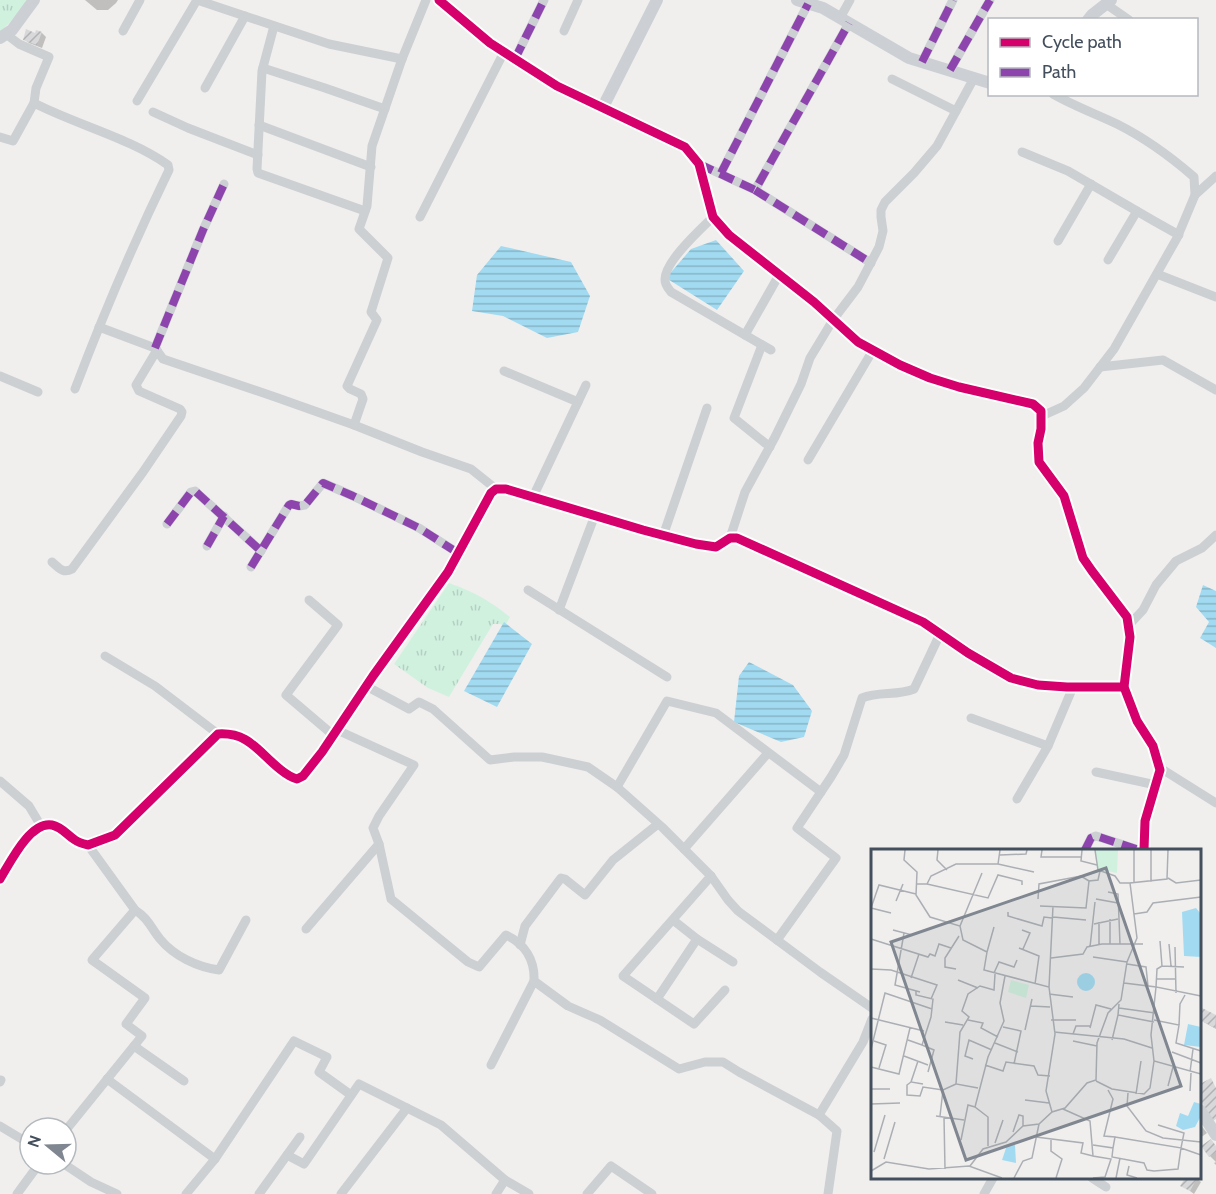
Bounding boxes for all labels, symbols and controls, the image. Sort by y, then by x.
legend [988,18,1198,96]
text: Cycle path [1042,31,1122,53]
text: Path [1042,61,1076,83]
inset map [871,849,1201,1179]
north arrow [18,1116,78,1176]
text: N [23,1133,45,1150]

